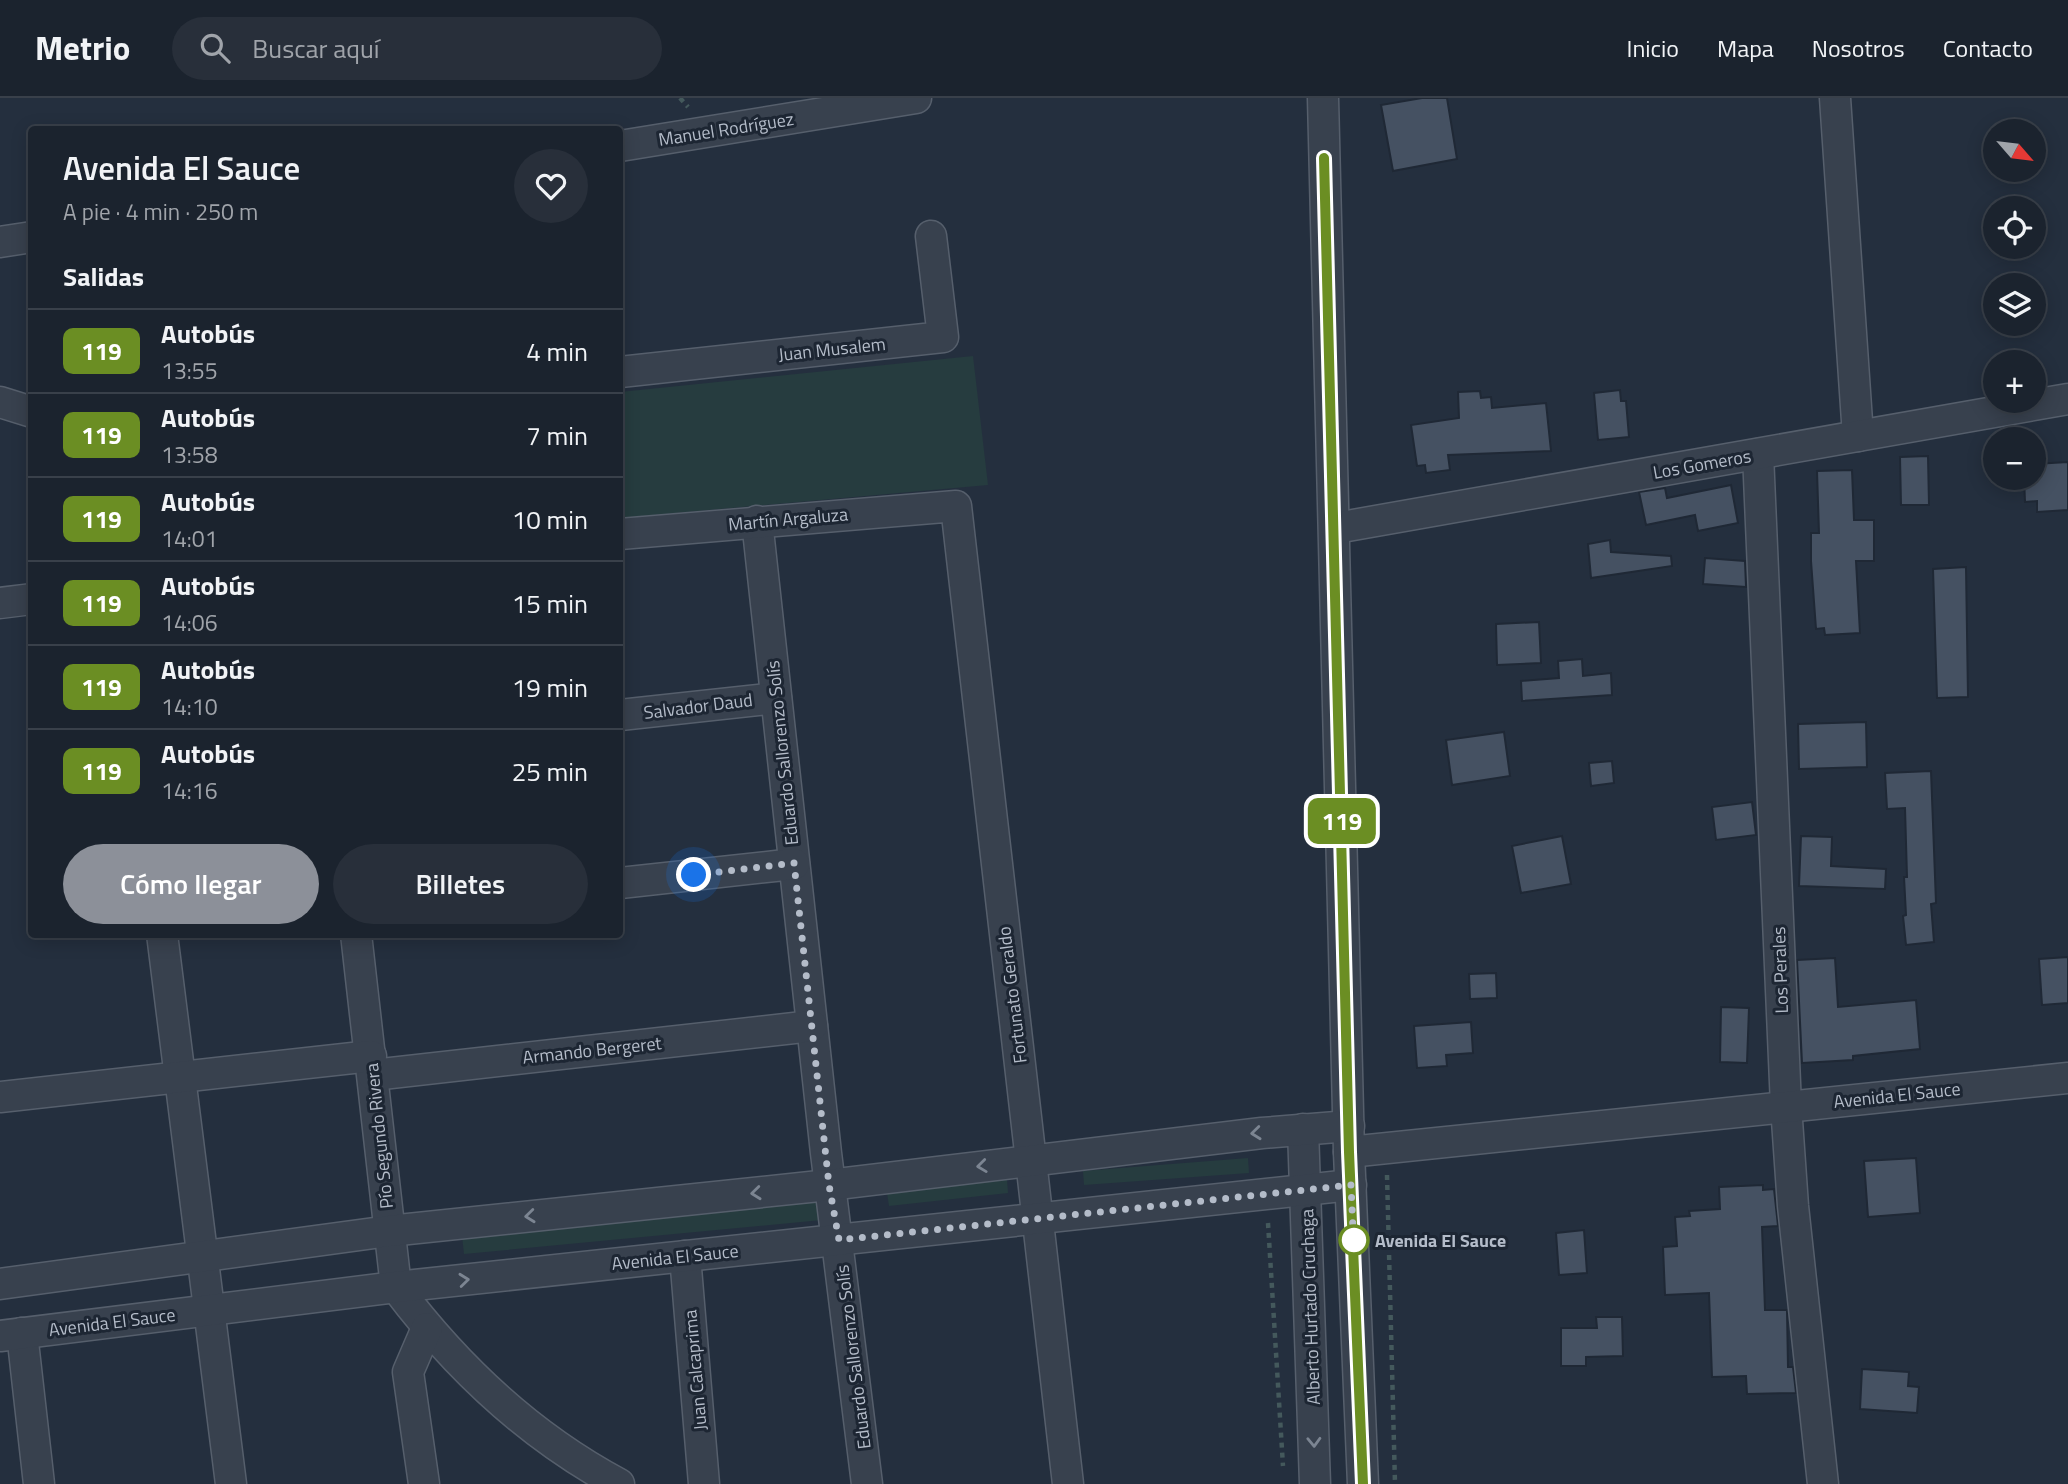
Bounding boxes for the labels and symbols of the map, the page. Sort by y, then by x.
street label: Manuel Rodríguez [656,105,796,153]
north arrow [1983,119,2046,182]
street label: Juan Musalem [777,330,887,368]
street label: Los Gomeros [1651,442,1753,486]
street label: Martín Argaluza [727,500,849,538]
street label: Eduardo Sallorenzo Solís [759,659,805,847]
street label: Salvador Daud [642,686,754,726]
line badge: 119 [1302,798,1382,844]
your location [676,857,711,892]
street label: Fortunato Geraldo [990,925,1034,1065]
street label: Los Perales [1765,926,1795,1014]
street label: Armando Bergeret [521,1029,664,1071]
street label: Pío Segundo Rivera [358,1062,400,1210]
street label: Avenida El Sauce [1832,1075,1962,1115]
one-way arrow [1251,1126,1262,1141]
one-way arrow [976,1158,988,1173]
one-way arrow [750,1185,762,1200]
one-way arrow [524,1208,535,1223]
street label: Alberto Hurtado Cruchaga [1293,1209,1327,1405]
marker: Avenida El Sauce [1339,1225,1369,1255]
place label: Avenida El Sauce [1375,1227,1506,1254]
street label: Avenida El Sauce [610,1237,740,1277]
street label: Eduardo Sallorenzo Solís [828,1263,878,1451]
one-way arrow [458,1272,470,1287]
street label: Avenida El Sauce [47,1301,177,1343]
street label: Juan Calcaprima [676,1309,714,1431]
one-way arrow [1306,1437,1321,1448]

